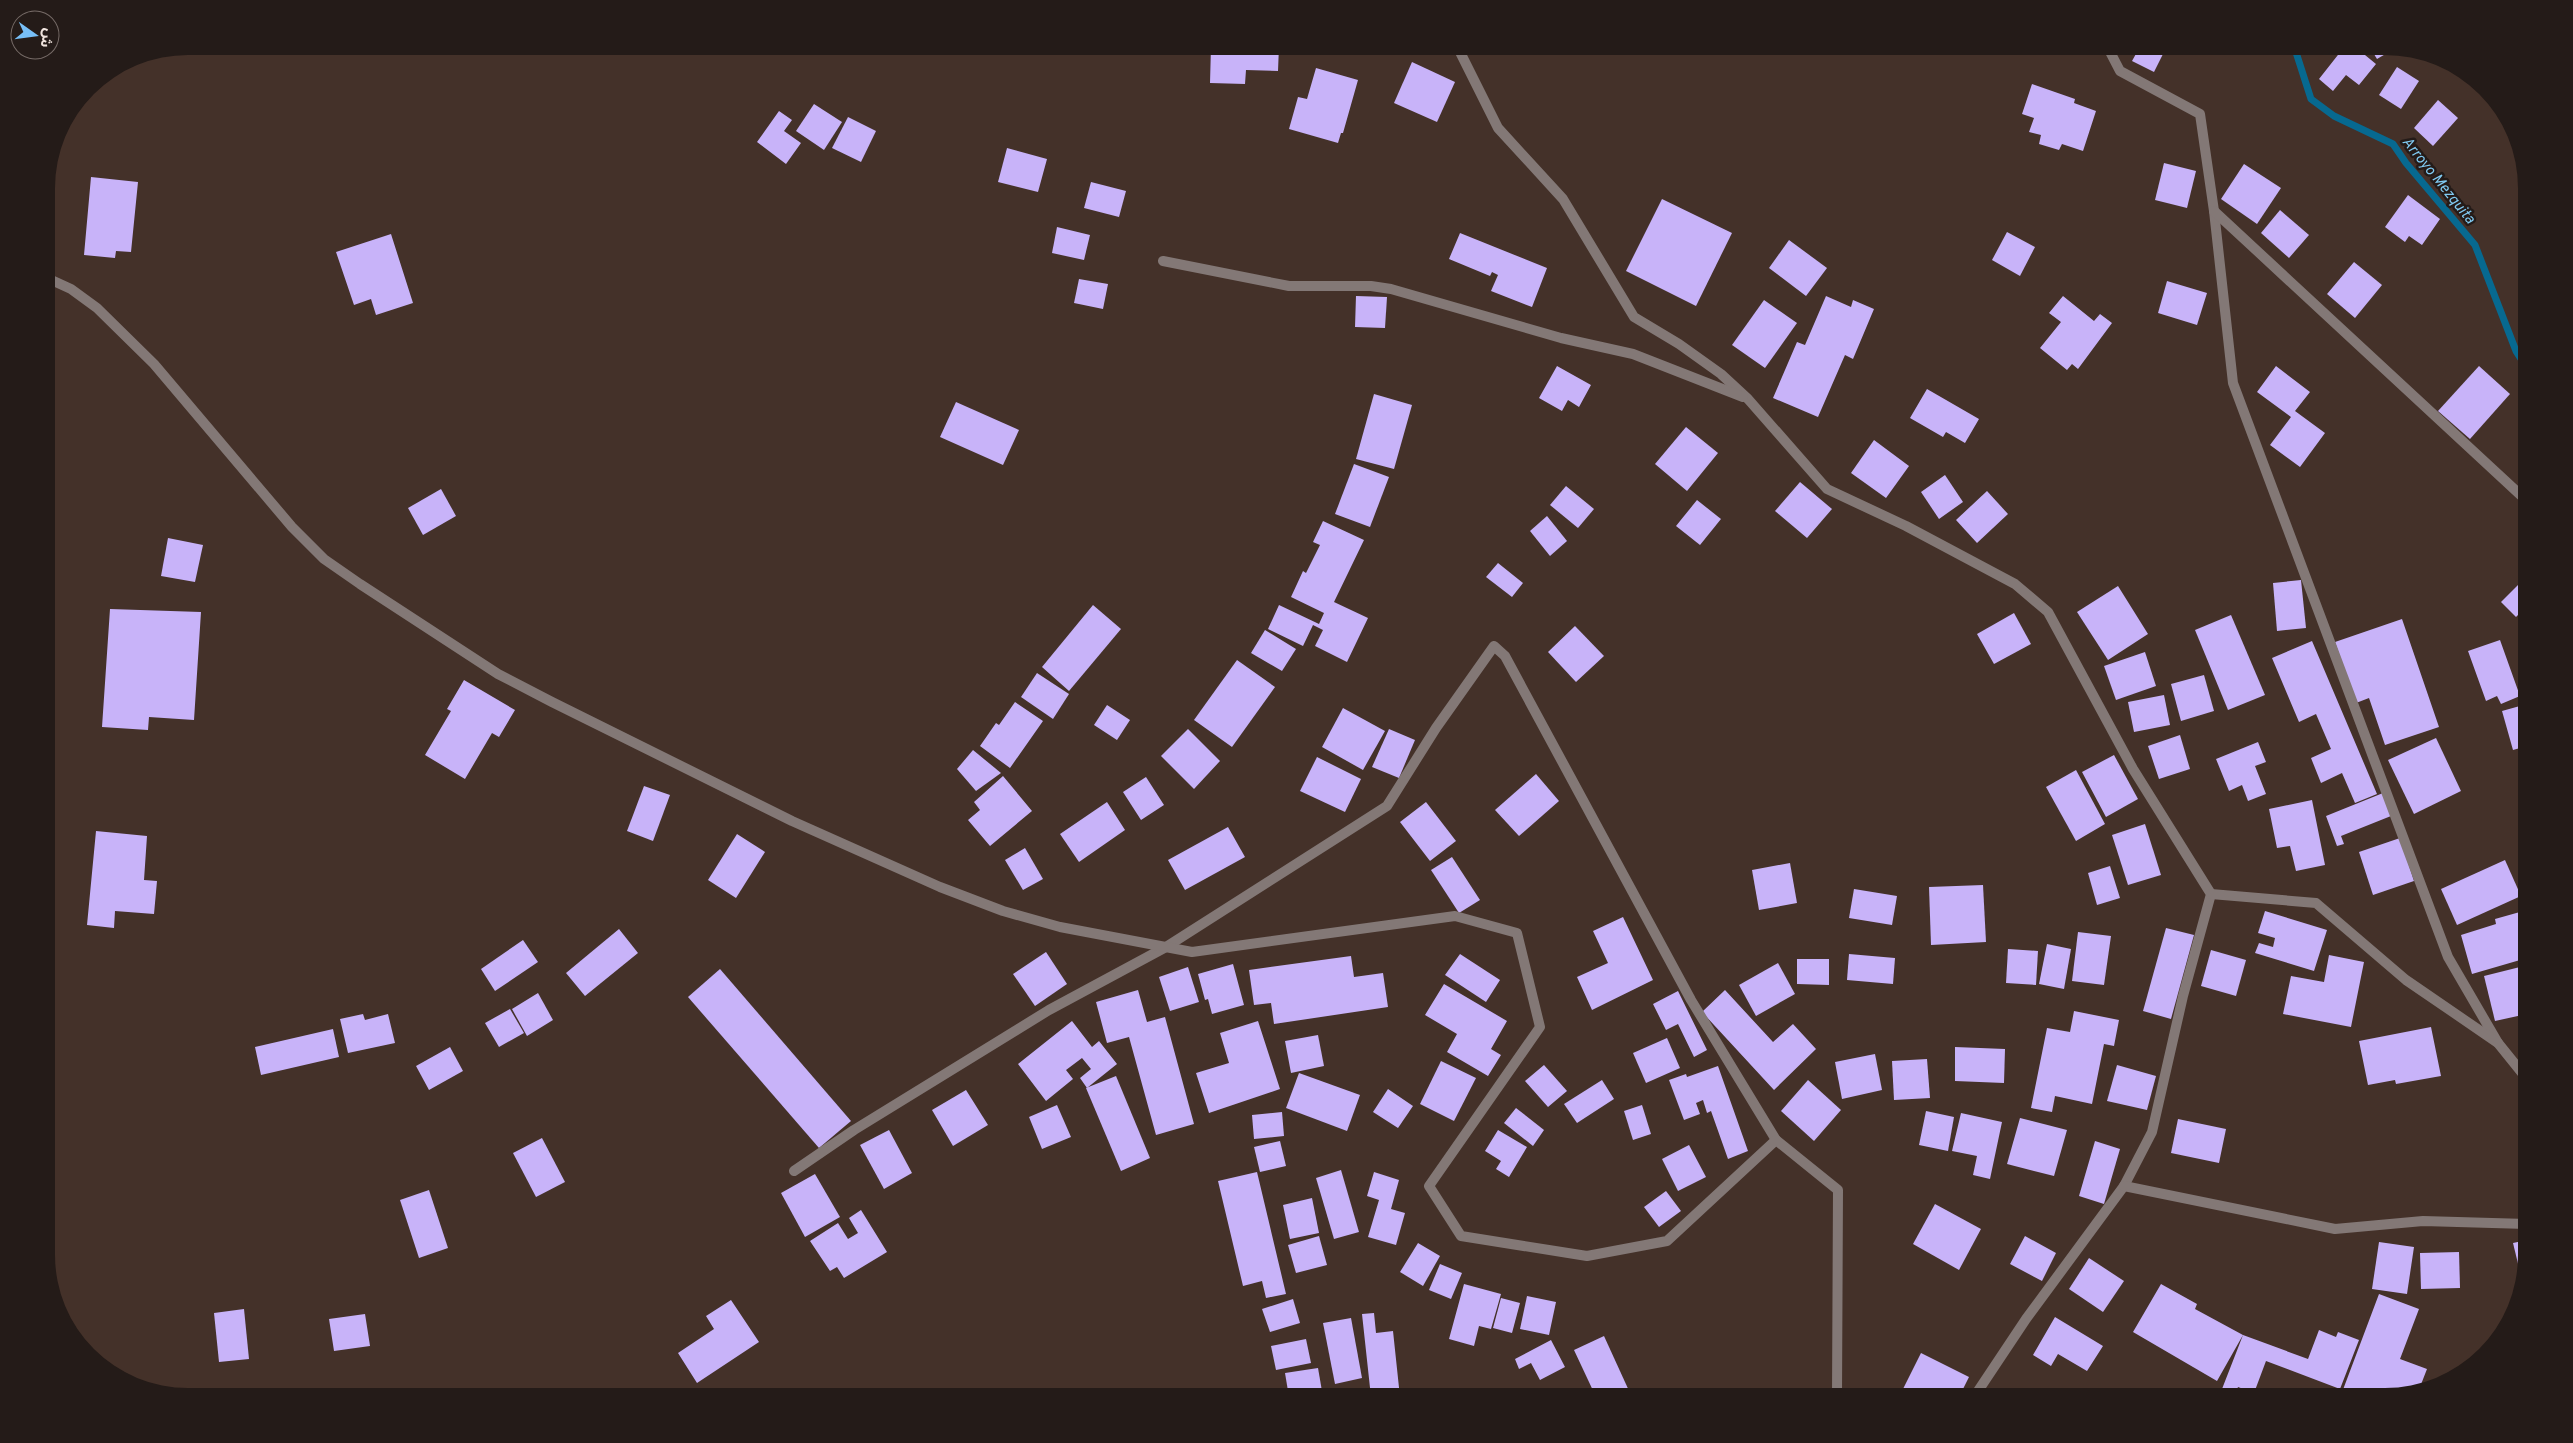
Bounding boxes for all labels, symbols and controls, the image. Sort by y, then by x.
north arrow [10,10,60,60]
text: ش [36,26,57,49]
water label: Arroyo Mezquita [2397,134,2479,228]

